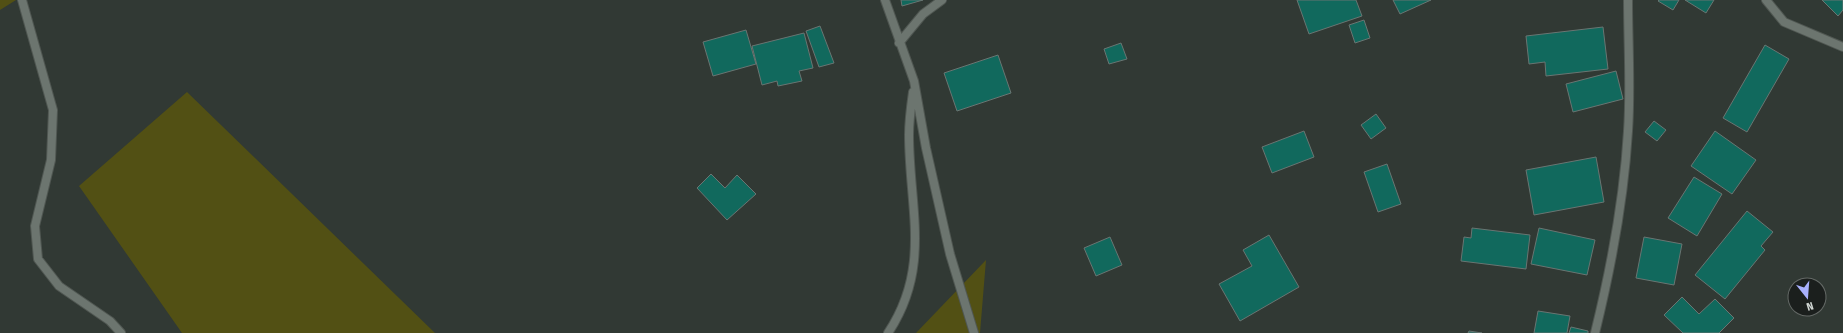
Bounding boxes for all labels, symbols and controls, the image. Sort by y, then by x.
north arrow [1787,277,1827,317]
text: N [1805,299,1815,313]

